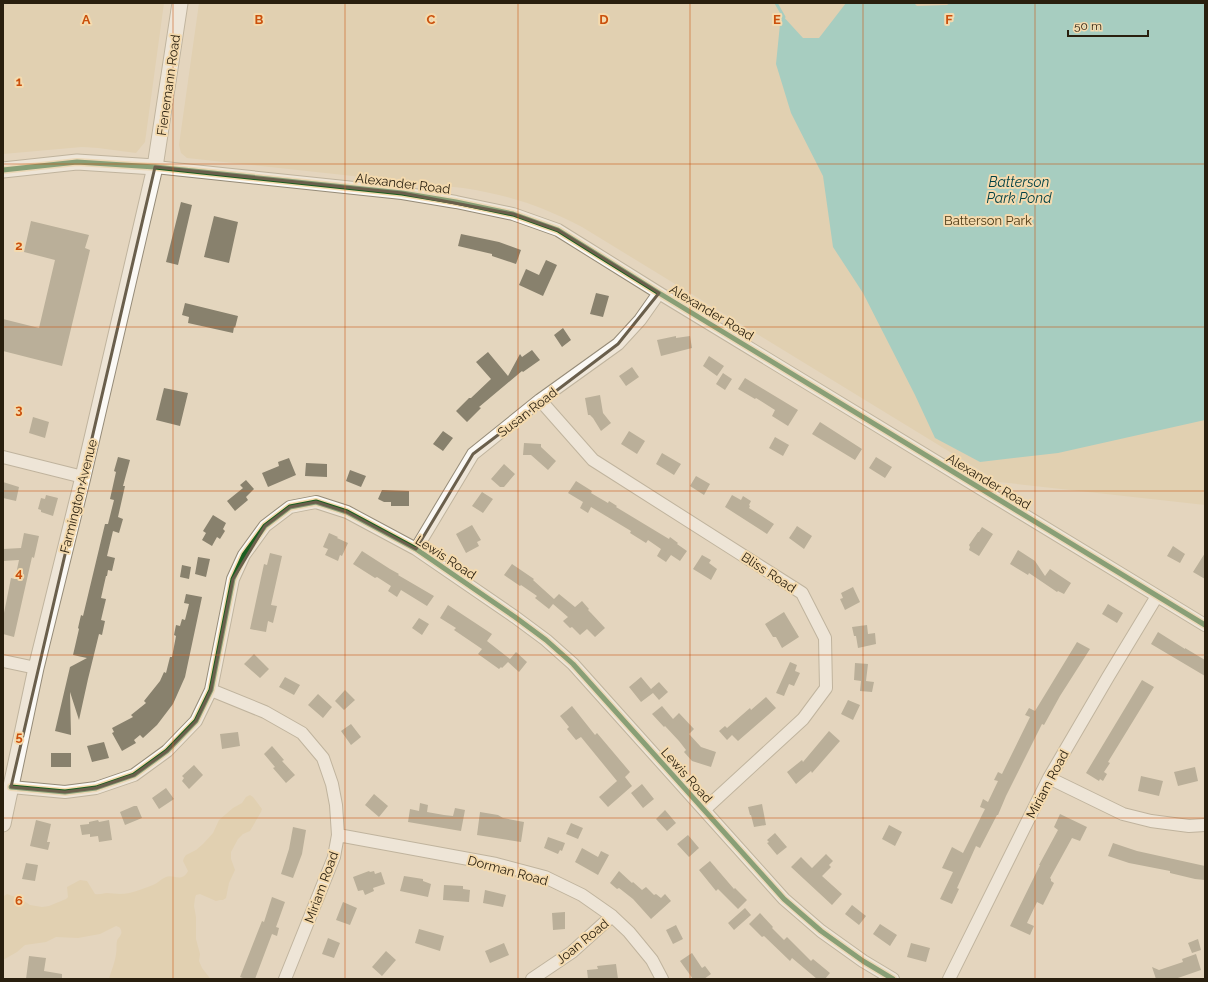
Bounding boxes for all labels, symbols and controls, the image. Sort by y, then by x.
text: A [82,12,91,27]
text: B [255,12,264,27]
text: C [427,12,436,27]
text: D [599,12,609,27]
text: E [773,12,781,27]
text: F [945,12,953,27]
scale bar [1068,12,1148,38]
text: 50 m [1074,19,1102,33]
street label: Fienemann Road [154,34,183,137]
text: 1 [16,74,23,89]
street label: Alexander Road [355,170,451,197]
water label: Batterson Park Pond [986,174,1052,206]
park label: Batterson Park [944,213,1032,228]
text: 2 [15,238,23,253]
street label: Alexander Road [667,281,756,343]
street label: Susan Road [495,385,560,440]
text: 3 [15,402,23,417]
street label: Farmington Avenue [57,437,100,555]
street label: Alexander Road [944,450,1033,512]
street label: Lewis Road [413,532,479,583]
street label: Bliss Road [739,549,799,596]
text: 4 [15,565,23,580]
text: 5 [15,729,23,744]
street label: Lewis Road [658,745,715,806]
street label: Miriam Road [1023,748,1072,821]
street label: Miriam Road [302,849,341,925]
street label: Dorman Road [466,853,550,888]
text: 6 [15,893,23,908]
street label: Joan Road [553,916,612,967]

